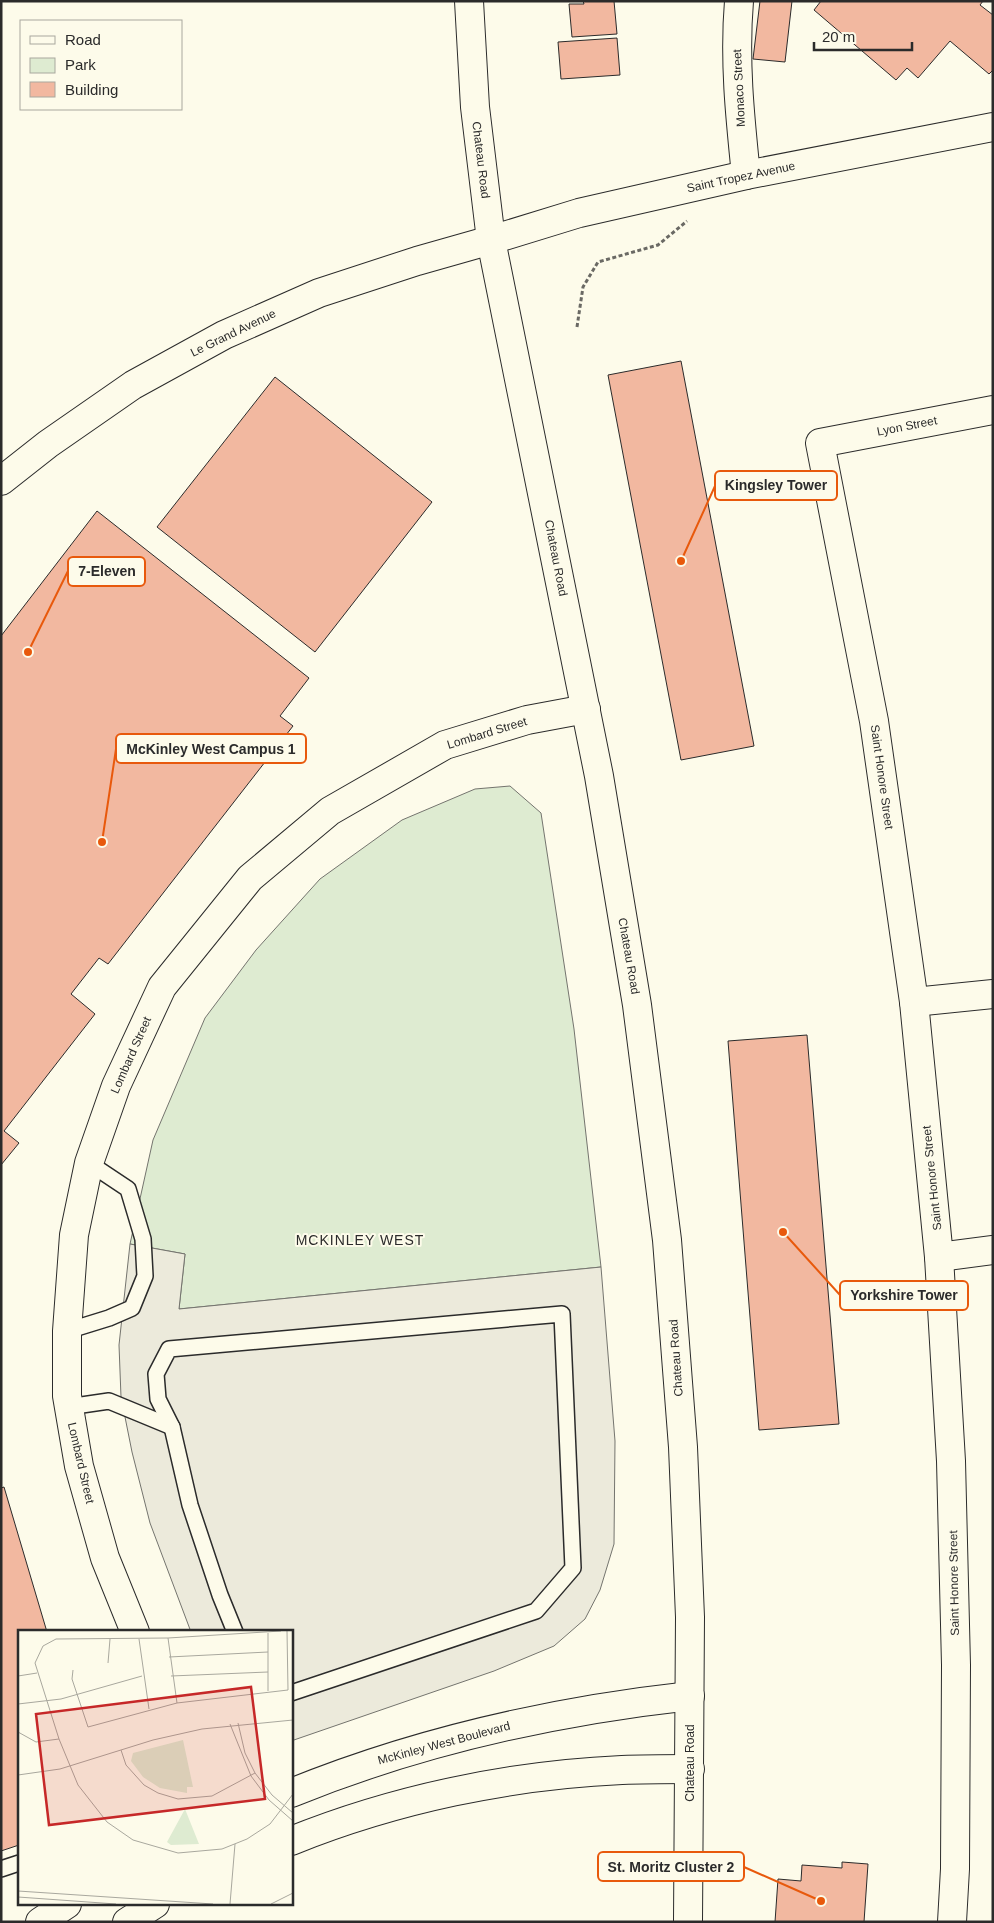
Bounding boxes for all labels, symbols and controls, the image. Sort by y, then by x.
legend [20,20,182,110]
scale bar [814,20,912,52]
text: 20 m [822,28,855,45]
text: Road [65,31,101,48]
street label: Monaco Street [730,48,748,127]
text: Park [65,56,96,73]
text: Building [65,81,118,98]
street label: Chateau Road [469,121,493,199]
street label: Saint Tropez Avenue [685,159,797,195]
street label: Le Grand Avenue [188,306,278,360]
street label: Lyon Street [876,413,939,439]
callout: Kingsley Tower [715,471,837,500]
text: Kingsley Tower [725,477,828,493]
street label: Chateau Road [542,519,570,597]
callout: 7-Eleven [68,557,145,586]
text: 7-Eleven [78,563,136,579]
street label: Lombard Street [445,714,529,752]
street label: Saint Honore Street [868,724,896,831]
callout: McKinley West Campus 1 [116,734,306,763]
text: McKinley West Campus 1 [126,741,296,757]
street label: Chateau Road [615,917,643,995]
street label: Lombard Street [108,1014,154,1096]
street label: Saint Honore Street [919,1124,944,1231]
district label: MCKINLEY WEST [296,1232,424,1248]
callout: Yorkshire Tower [840,1281,968,1310]
text: Yorkshire Tower [850,1287,958,1303]
street label: Chateau Road [666,1319,686,1397]
street label: Lombard Street [65,1421,97,1506]
street label: Saint Honore Street [946,1530,962,1636]
inset map [18,1630,292,1906]
street label: McKinley West Boulevard [376,1719,512,1767]
street label: Chateau Road [683,1724,697,1802]
callout: St. Moritz Cluster 2 [598,1852,744,1881]
text: St. Moritz Cluster 2 [608,1859,735,1875]

